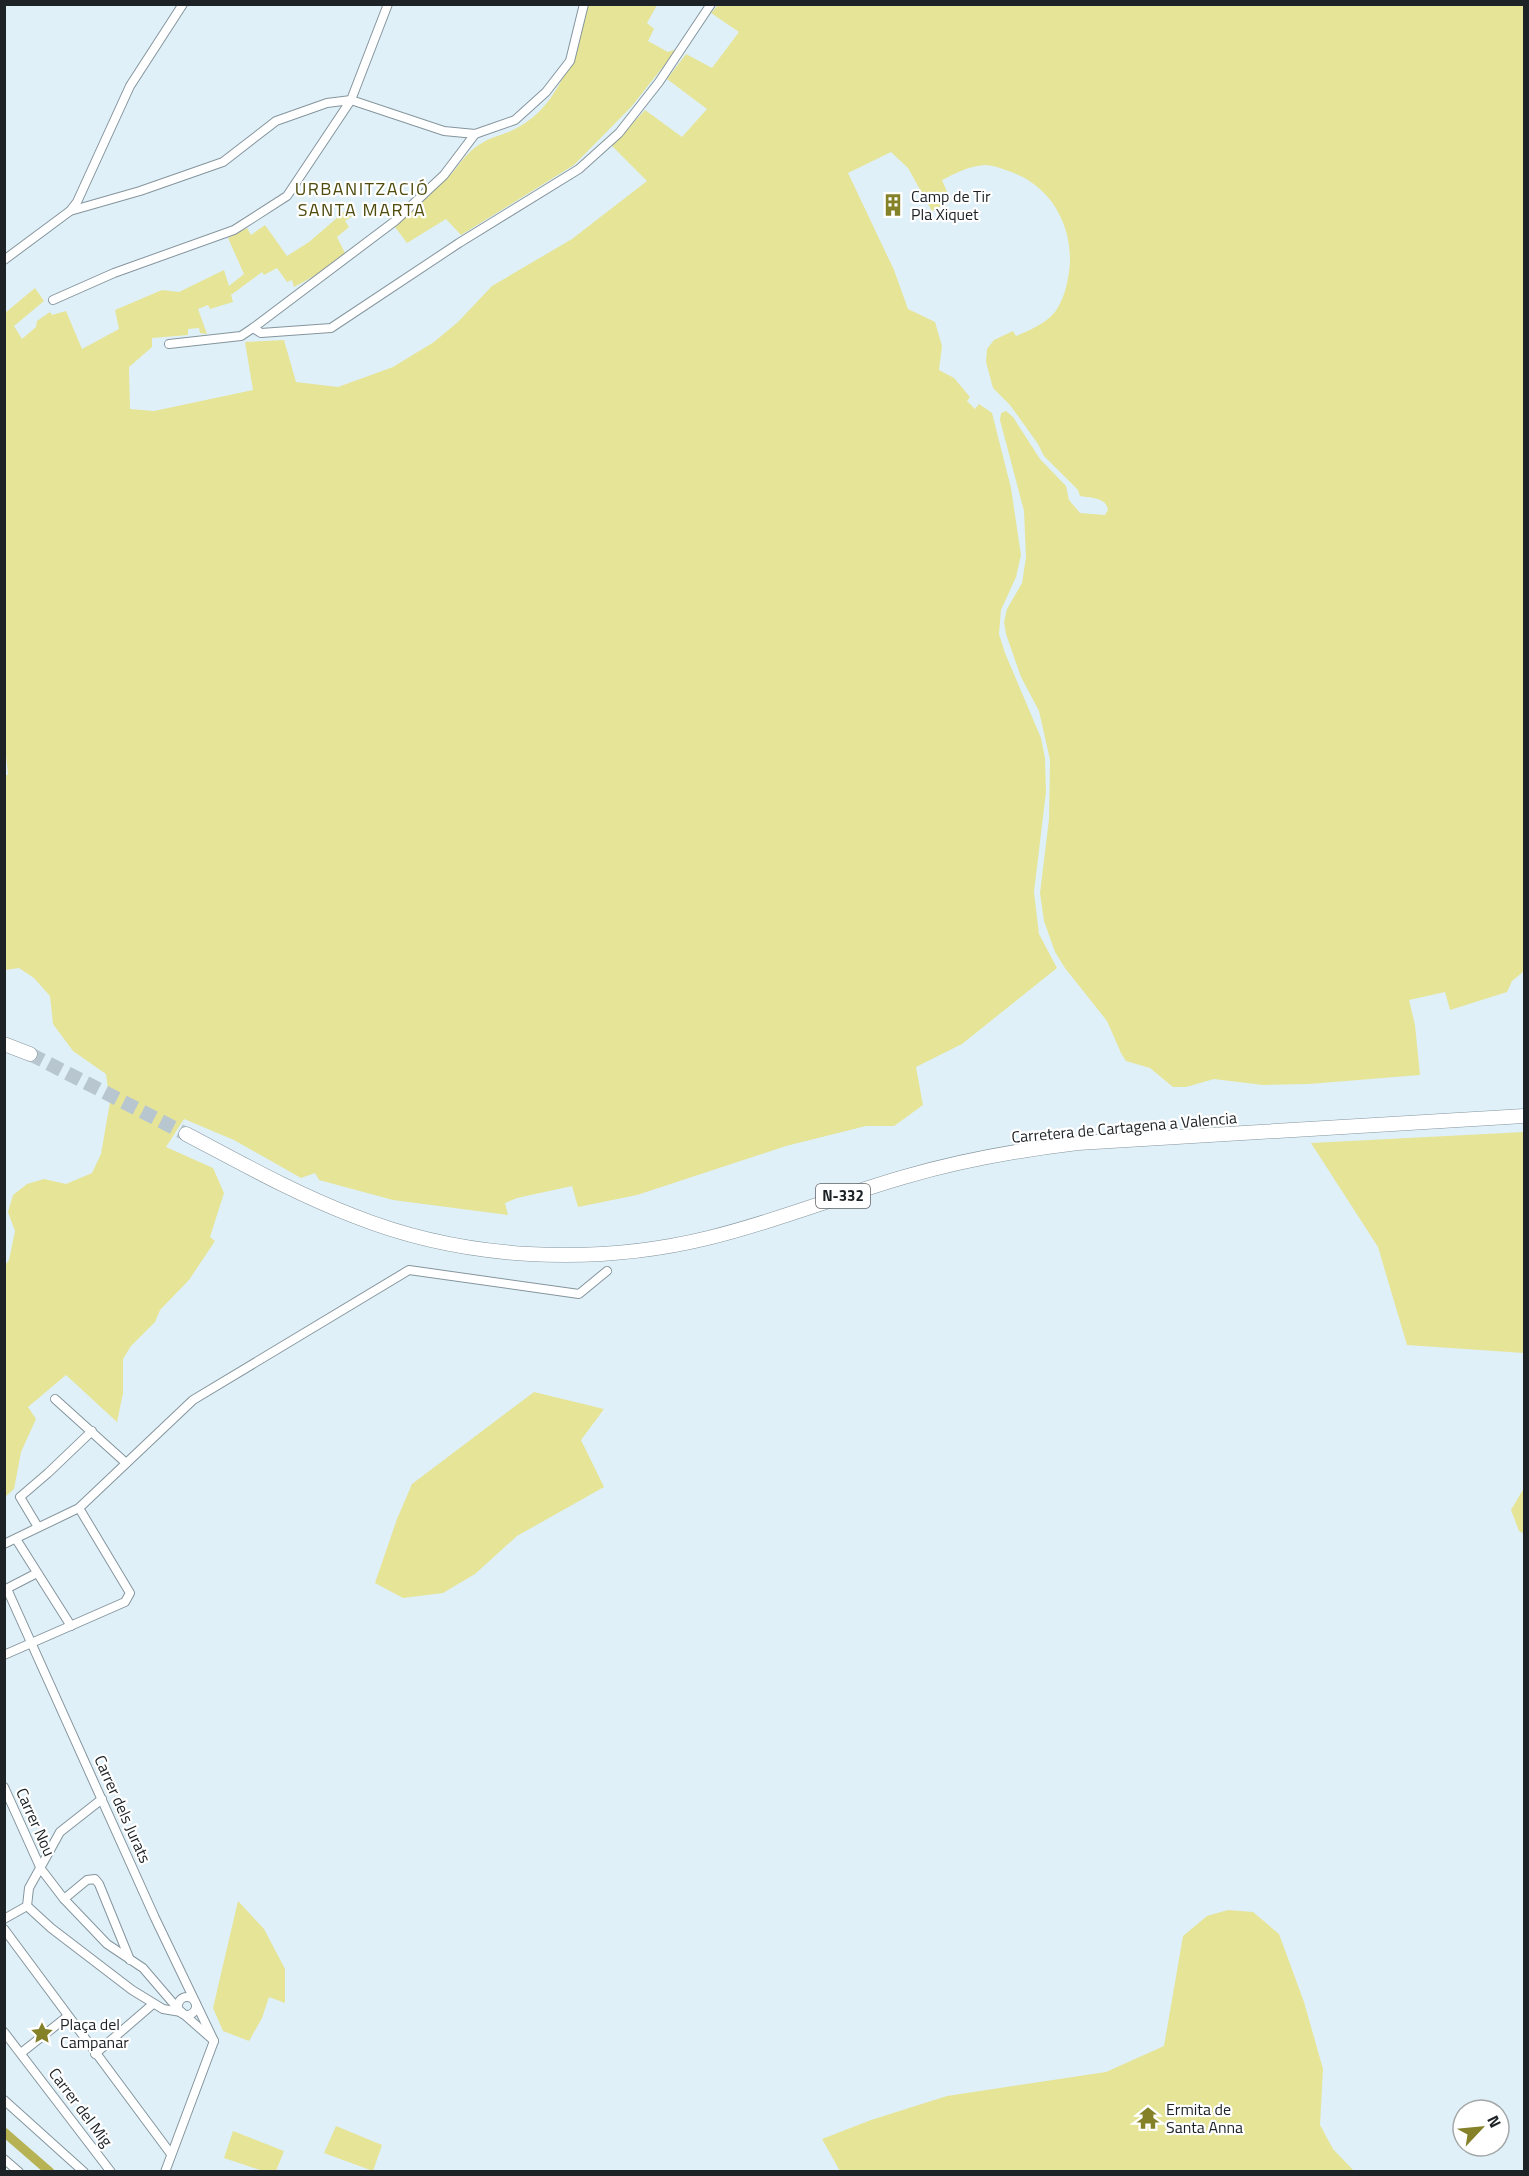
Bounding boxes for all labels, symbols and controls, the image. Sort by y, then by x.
district label: URBANITZACIÓ SANTA MARTA [295,175,429,223]
place label: Camp de Tir Pla Xiquet [911,184,991,226]
building icon: Camp de Tir Pla Xiquet [880,192,906,218]
street label: Carretera de Cartagena a Valencia [1010,1105,1238,1149]
road number: N-332 [816,1184,870,1208]
street label: Carrer dels Jurats [89,1751,157,1867]
street label: Carrer Nou [10,1784,62,1860]
place label: Plaça del Campanar [60,2012,129,2054]
place icon: Plaça del Campanar [29,2020,55,2046]
street label: Carrer del Mig [43,2062,119,2152]
place label: Ermita de Santa Anna [1166,2097,1243,2139]
north arrow [1451,2098,1511,2158]
temple icon: Ermita de Santa Anna [1135,2105,1161,2131]
text: N [1481,2111,1508,2132]

